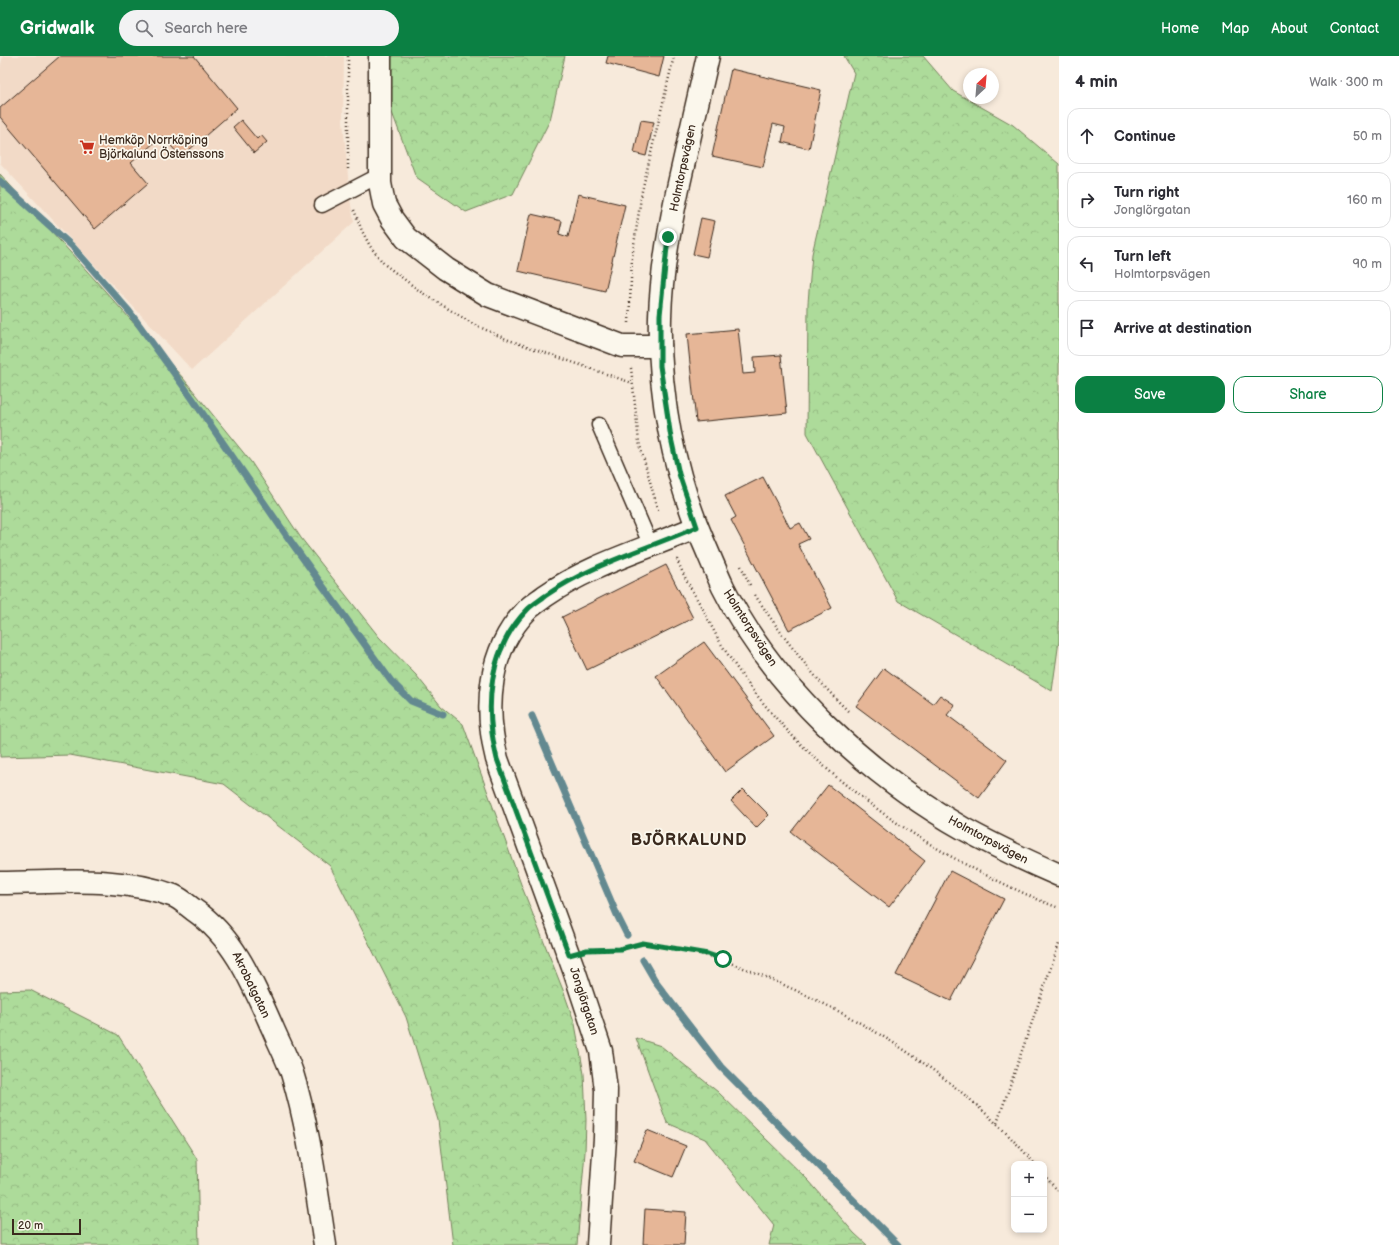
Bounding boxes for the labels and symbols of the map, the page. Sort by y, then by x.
north arrow [963,68,999,104]
street label: Holmtorpsvägen [666,123,700,213]
place label: Hemköp Norrköping Björkalund Östenssons [99,133,224,162]
supermarket icon: Hemköp Norrköping Björkalund Östenssons [78,138,96,156]
route end [659,228,677,246]
street label: Holmtorpsvägen [720,587,781,670]
street label: Holmtorpsvägen [945,813,1031,868]
district label: BJÖRKALUND [631,829,747,850]
street label: Akrobatgatan [229,950,274,1021]
route start [714,950,732,968]
street label: Jonglörgatan [566,965,602,1037]
scale bar [12,1217,81,1236]

